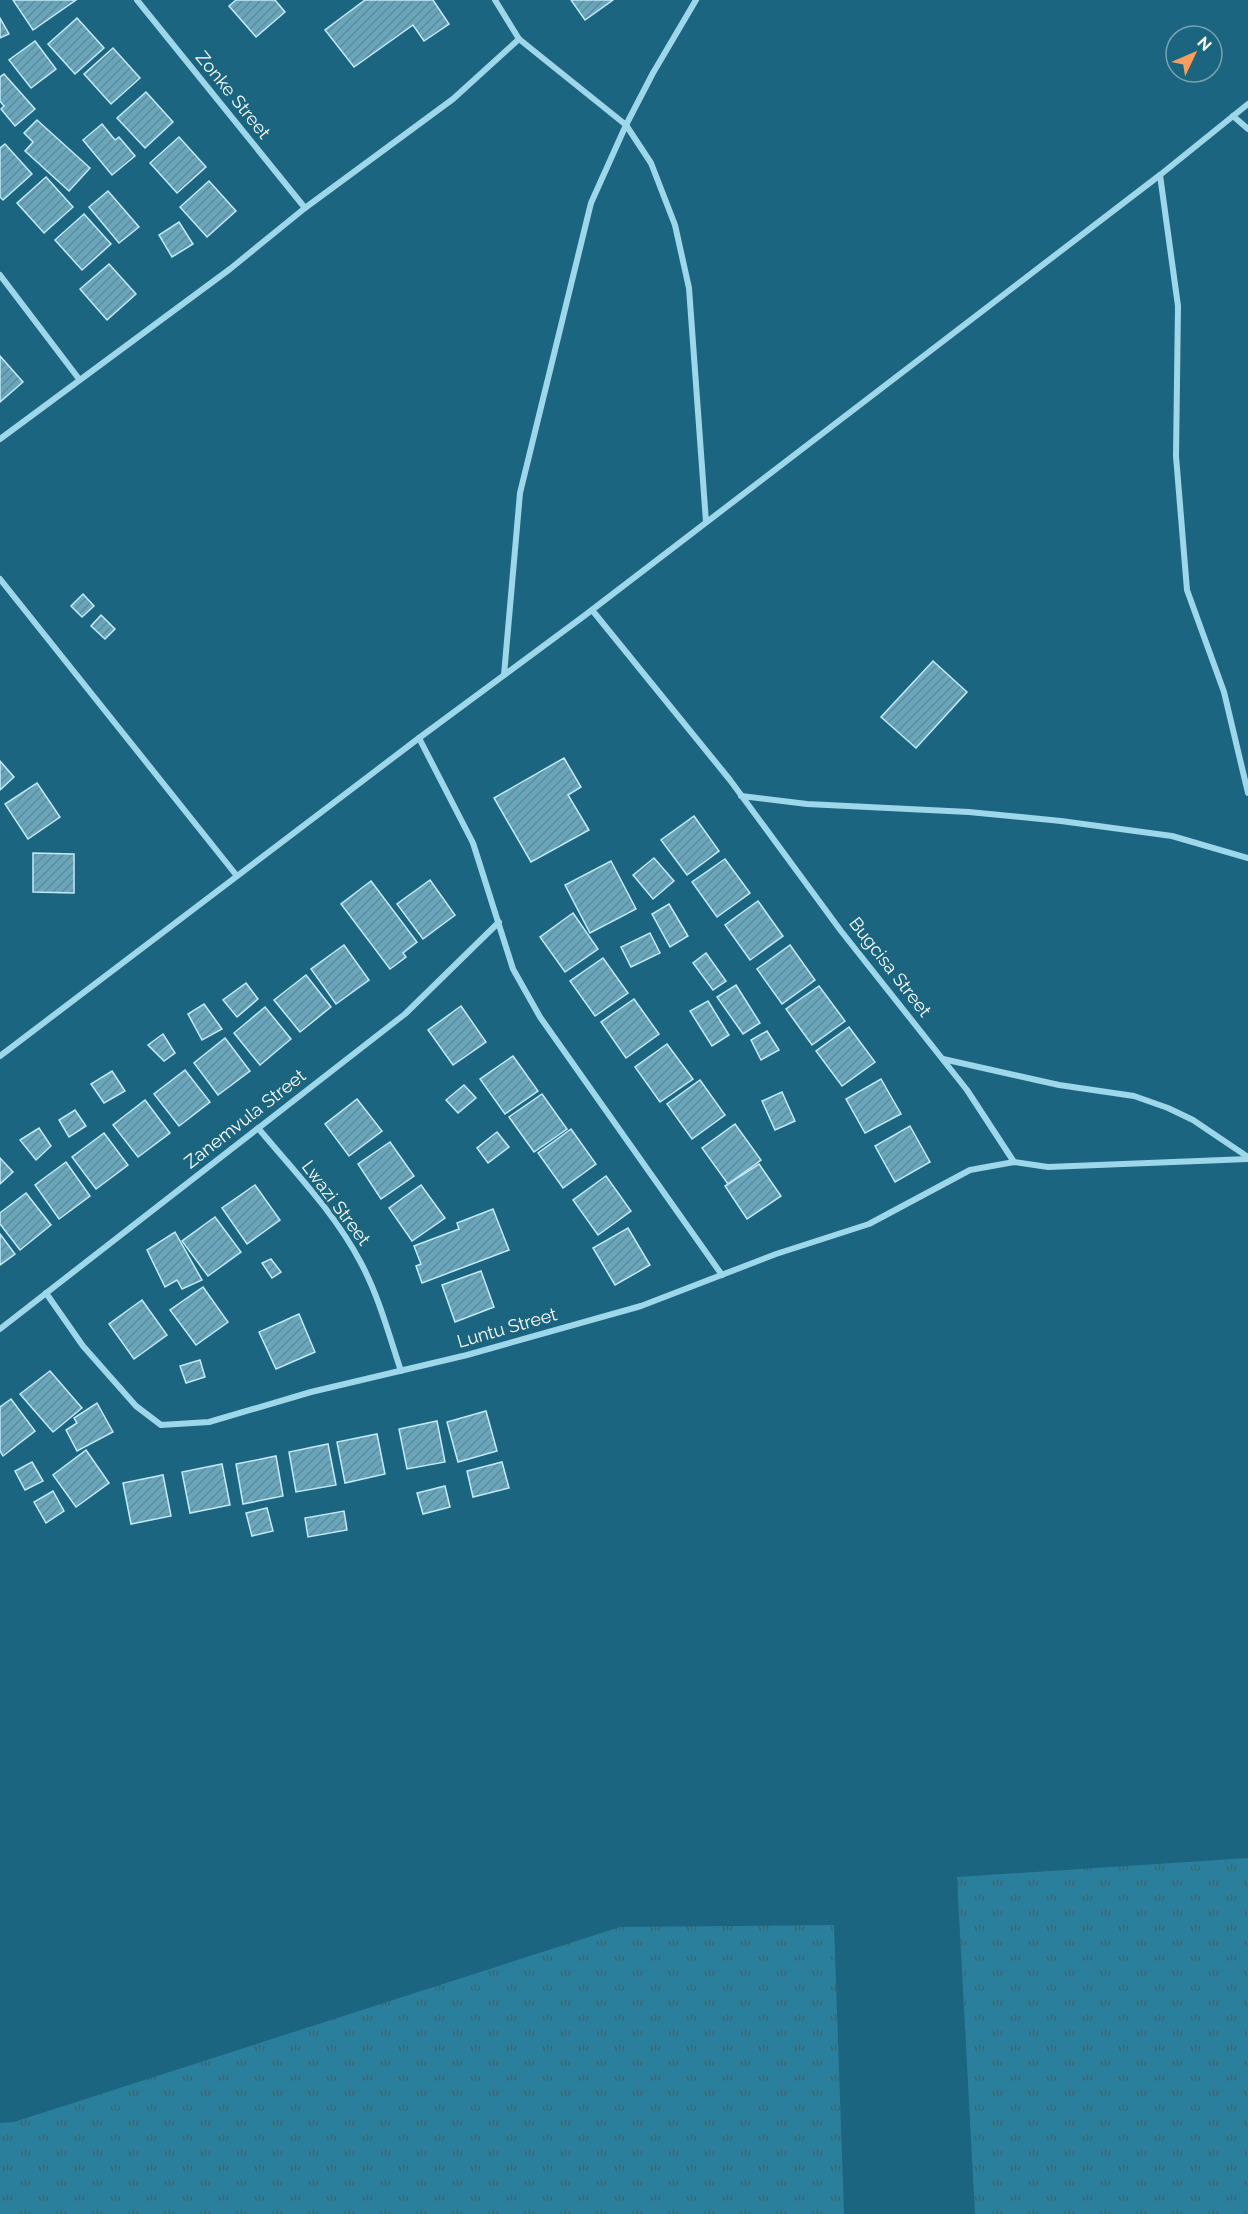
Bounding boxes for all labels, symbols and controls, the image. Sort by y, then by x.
north arrow [1164,24,1224,84]
text: N [1193,33,1216,55]
street label: Zonke Street [192,47,275,143]
street label: Bugcisa Street [845,913,936,1021]
street label: Zanemvula Street [180,1065,309,1172]
street label: Lwazi Street [298,1156,375,1249]
street label: Luntu Street [455,1303,559,1352]

